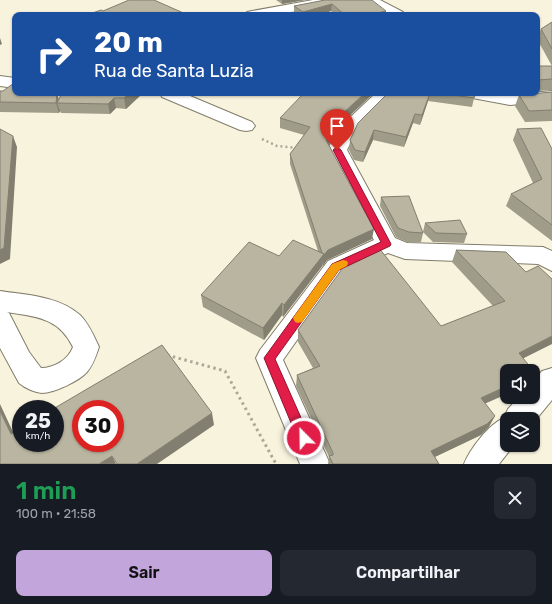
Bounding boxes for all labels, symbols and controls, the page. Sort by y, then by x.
text: 20 m [94,26,163,59]
icon: right [28,28,80,80]
text: Rua de Santa Luzia [94,60,254,82]
pin [320,109,354,150]
icon: arrive [326,115,348,137]
map controls [500,364,540,452]
button: sound [500,364,540,404]
speed limit sign: 30 [72,400,124,452]
text: 25 [25,409,51,433]
button: layers [500,412,540,452]
position arrow [283,417,325,459]
text: km/h [26,430,50,442]
text: 1 min [16,477,76,505]
button: close [494,477,536,519]
text: 100 m · 21:58 [16,506,96,521]
button: Sair [16,550,272,596]
button: Compartilhar [280,550,536,596]

